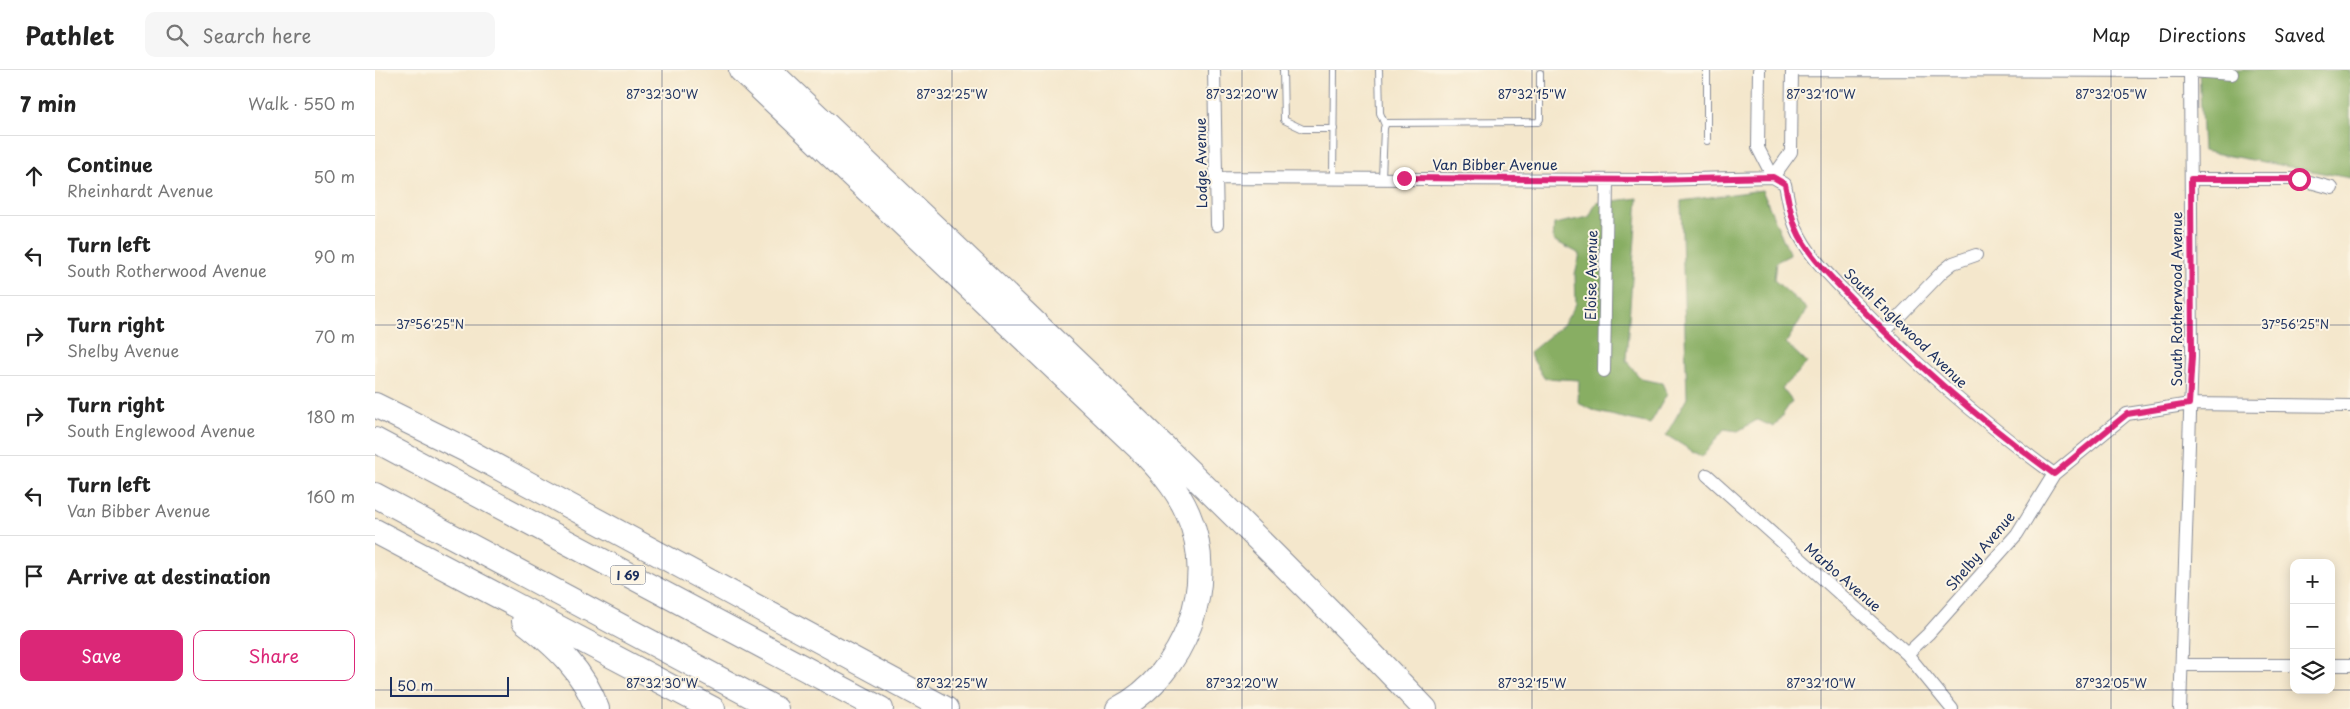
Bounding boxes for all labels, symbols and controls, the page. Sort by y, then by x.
search box [145,12,495,57]
text: Pathlet [25,17,115,53]
icon: search [163,21,191,49]
text: Search here [203,21,311,49]
text: Map [2092,21,2130,48]
text: Directions [2158,21,2246,48]
text: Saved [2274,21,2325,48]
text: 87°32'30"W [626,85,699,103]
text: 87°32'25"W [916,85,988,103]
text: 87°32'20"W [1206,85,1279,103]
text: 87°32'15"W [1498,85,1567,103]
text: 87°32'10"W [1786,85,1856,103]
text: 87°32'05"W [2075,85,2147,103]
text: 7 min [20,87,76,119]
text: Walk · 550 m [248,91,355,115]
street label: Lodge Avenue [1190,117,1212,209]
text: Continue [67,150,153,178]
street label: Van Bibber Avenue [1432,154,1558,175]
icon: ahead [20,162,48,190]
text: 50 m [314,164,355,188]
route end [1393,167,1416,190]
route start [2288,168,2311,191]
text: Rheinhardt Avenue [67,178,214,202]
street label: South Rotherwood Avenue [2166,211,2187,386]
street label: Eloise Avenue [1580,229,1602,320]
text: Turn left [67,230,151,258]
icon: left [20,242,48,270]
text: 90 m [314,244,355,268]
text: South Rotherwood Avenue [67,258,267,282]
street label: South Englewood Avenue [1840,263,1973,393]
text: Turn right [67,310,165,338]
text: 37°56'25"N [396,315,464,333]
text: 37°56'25"N [2261,315,2329,333]
icon: right [20,322,48,350]
text: 70 m [315,324,355,348]
text: Shelby Avenue [67,338,179,362]
text: Turn right [67,390,165,418]
icon: right [20,402,48,430]
text: 180 m [307,404,355,428]
text: South Englewood Avenue [67,418,255,442]
text: Turn left [67,470,151,498]
icon: left [20,482,48,510]
text: 160 m [307,484,355,508]
text: Van Bibber Avenue [67,498,211,522]
street label: Shelby Avenue [1940,506,2020,595]
street label: Marbo Avenue [1800,538,1886,617]
map controls [2290,559,2335,694]
button: + [2290,559,2335,604]
icon: arrive [20,562,48,590]
text: Arrive at destination [67,562,271,590]
road number: I 69 [611,566,645,584]
button: − [2290,604,2335,649]
button: Save [20,630,183,681]
button: Share [193,630,355,681]
button: layers [2290,649,2335,694]
scale bar [390,674,509,697]
text: 87°32'30"W [626,674,699,692]
text: 87°32'25"W [916,674,988,692]
text: 87°32'20"W [1206,674,1279,692]
text: 87°32'15"W [1498,674,1567,692]
text: 87°32'10"W [1786,674,1856,692]
text: 87°32'05"W [2075,674,2147,692]
text: 50 m [397,675,433,696]

